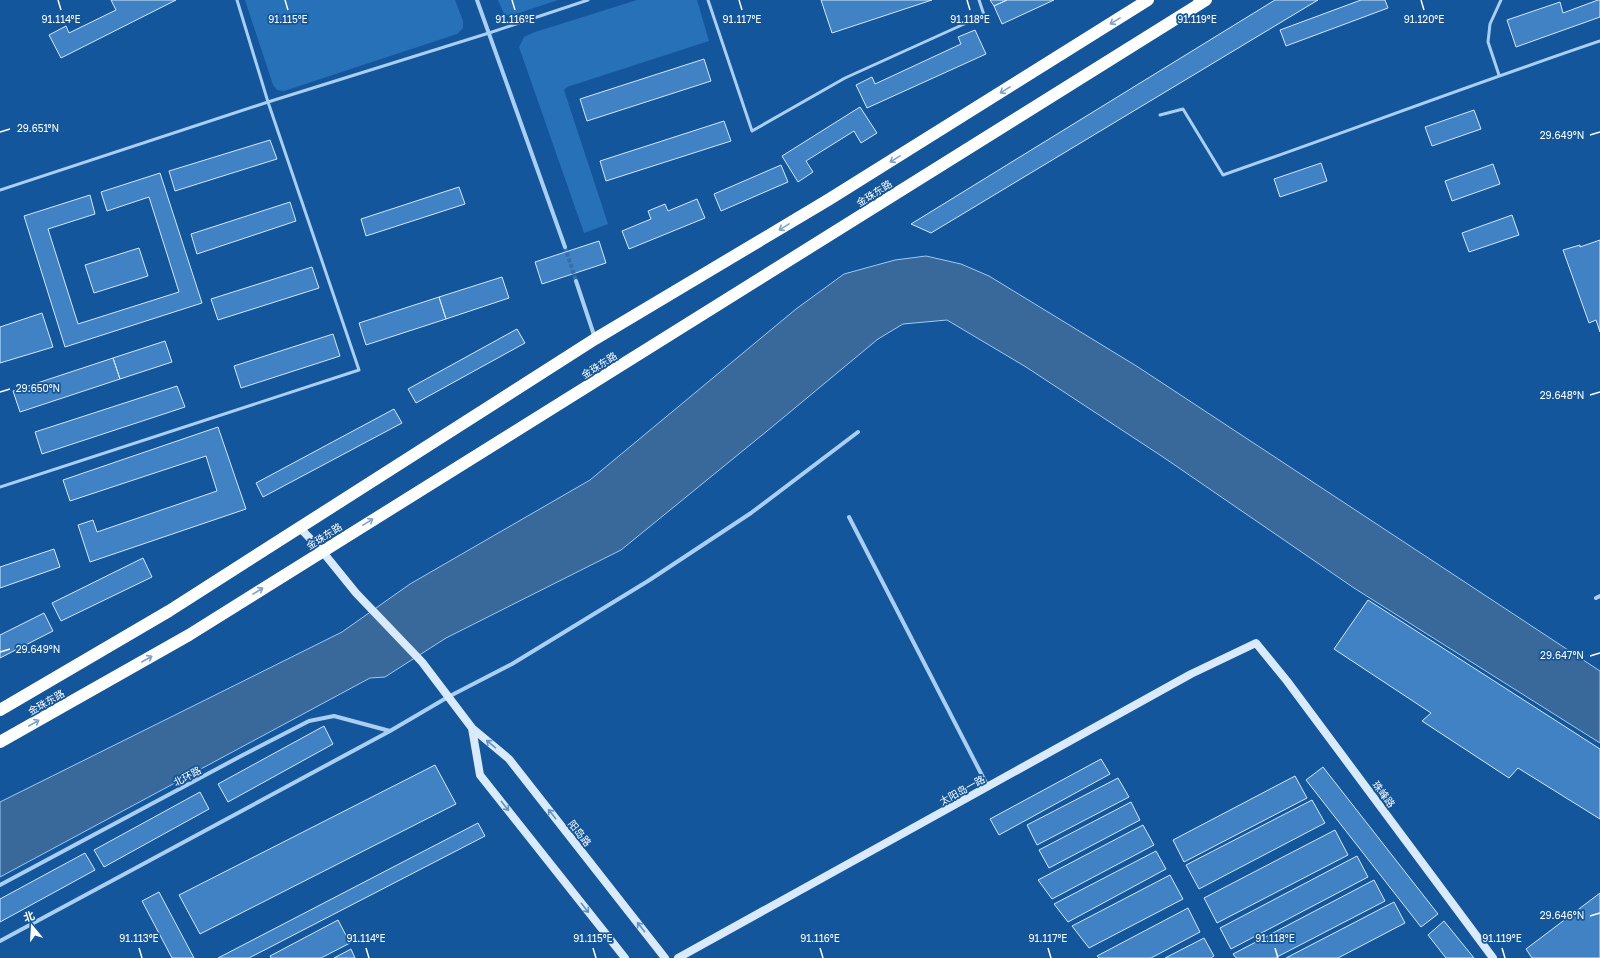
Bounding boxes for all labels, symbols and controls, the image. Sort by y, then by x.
text: 91.114°E [41,13,81,25]
text: 91.115°E [268,13,308,25]
text: 91.116°E [495,13,535,25]
text: 91.117°E [723,13,761,25]
text: 91.118°E [950,13,990,25]
text: 91.119°E [1177,13,1217,25]
text: 91.120°E [1404,13,1444,25]
one-way arrow [1109,17,1121,25]
one-way arrow [999,86,1011,94]
text: 29.651°N [17,122,59,134]
text: 29.649°N [1540,129,1584,141]
one-way arrow [889,155,901,163]
street label: 金珠东路 [854,177,894,209]
one-way arrow [778,223,790,231]
street label: 金珠东路 [579,349,619,381]
text: 29.650°N [16,382,60,394]
text: 29.648°N [1540,389,1584,401]
one-way arrow [362,518,374,526]
street label: 金珠东路 [304,520,344,552]
one-way arrow [252,587,264,595]
text: 29.649°N [16,643,60,655]
text: 29.647°N [1540,649,1584,661]
one-way arrow [141,654,153,662]
street label: 金珠东路 [26,687,66,717]
one-way arrow [28,718,40,726]
one-way arrow [485,739,496,748]
street label: 北环路 [171,764,203,788]
street label: 太阳岛一路 [937,773,987,807]
street label: 珠峰路 [1370,778,1398,810]
one-way arrow [500,801,509,812]
one-way arrow [548,809,557,820]
street label: 阳岛路 [566,817,594,849]
one-way arrow [581,903,589,914]
north arrow [12,906,52,946]
text: 北 [22,908,36,924]
text: 29.646°N [1540,909,1584,921]
one-way arrow [637,922,646,933]
text: 91.113°E [119,932,159,944]
text: 91.114°E [346,932,386,944]
text: 91.115°E [573,932,613,944]
text: 91.116°E [800,932,840,944]
text: 91.117°E [1029,932,1067,944]
text: 91.118°E [1255,932,1295,944]
text: 91.119°E [1482,932,1522,944]

